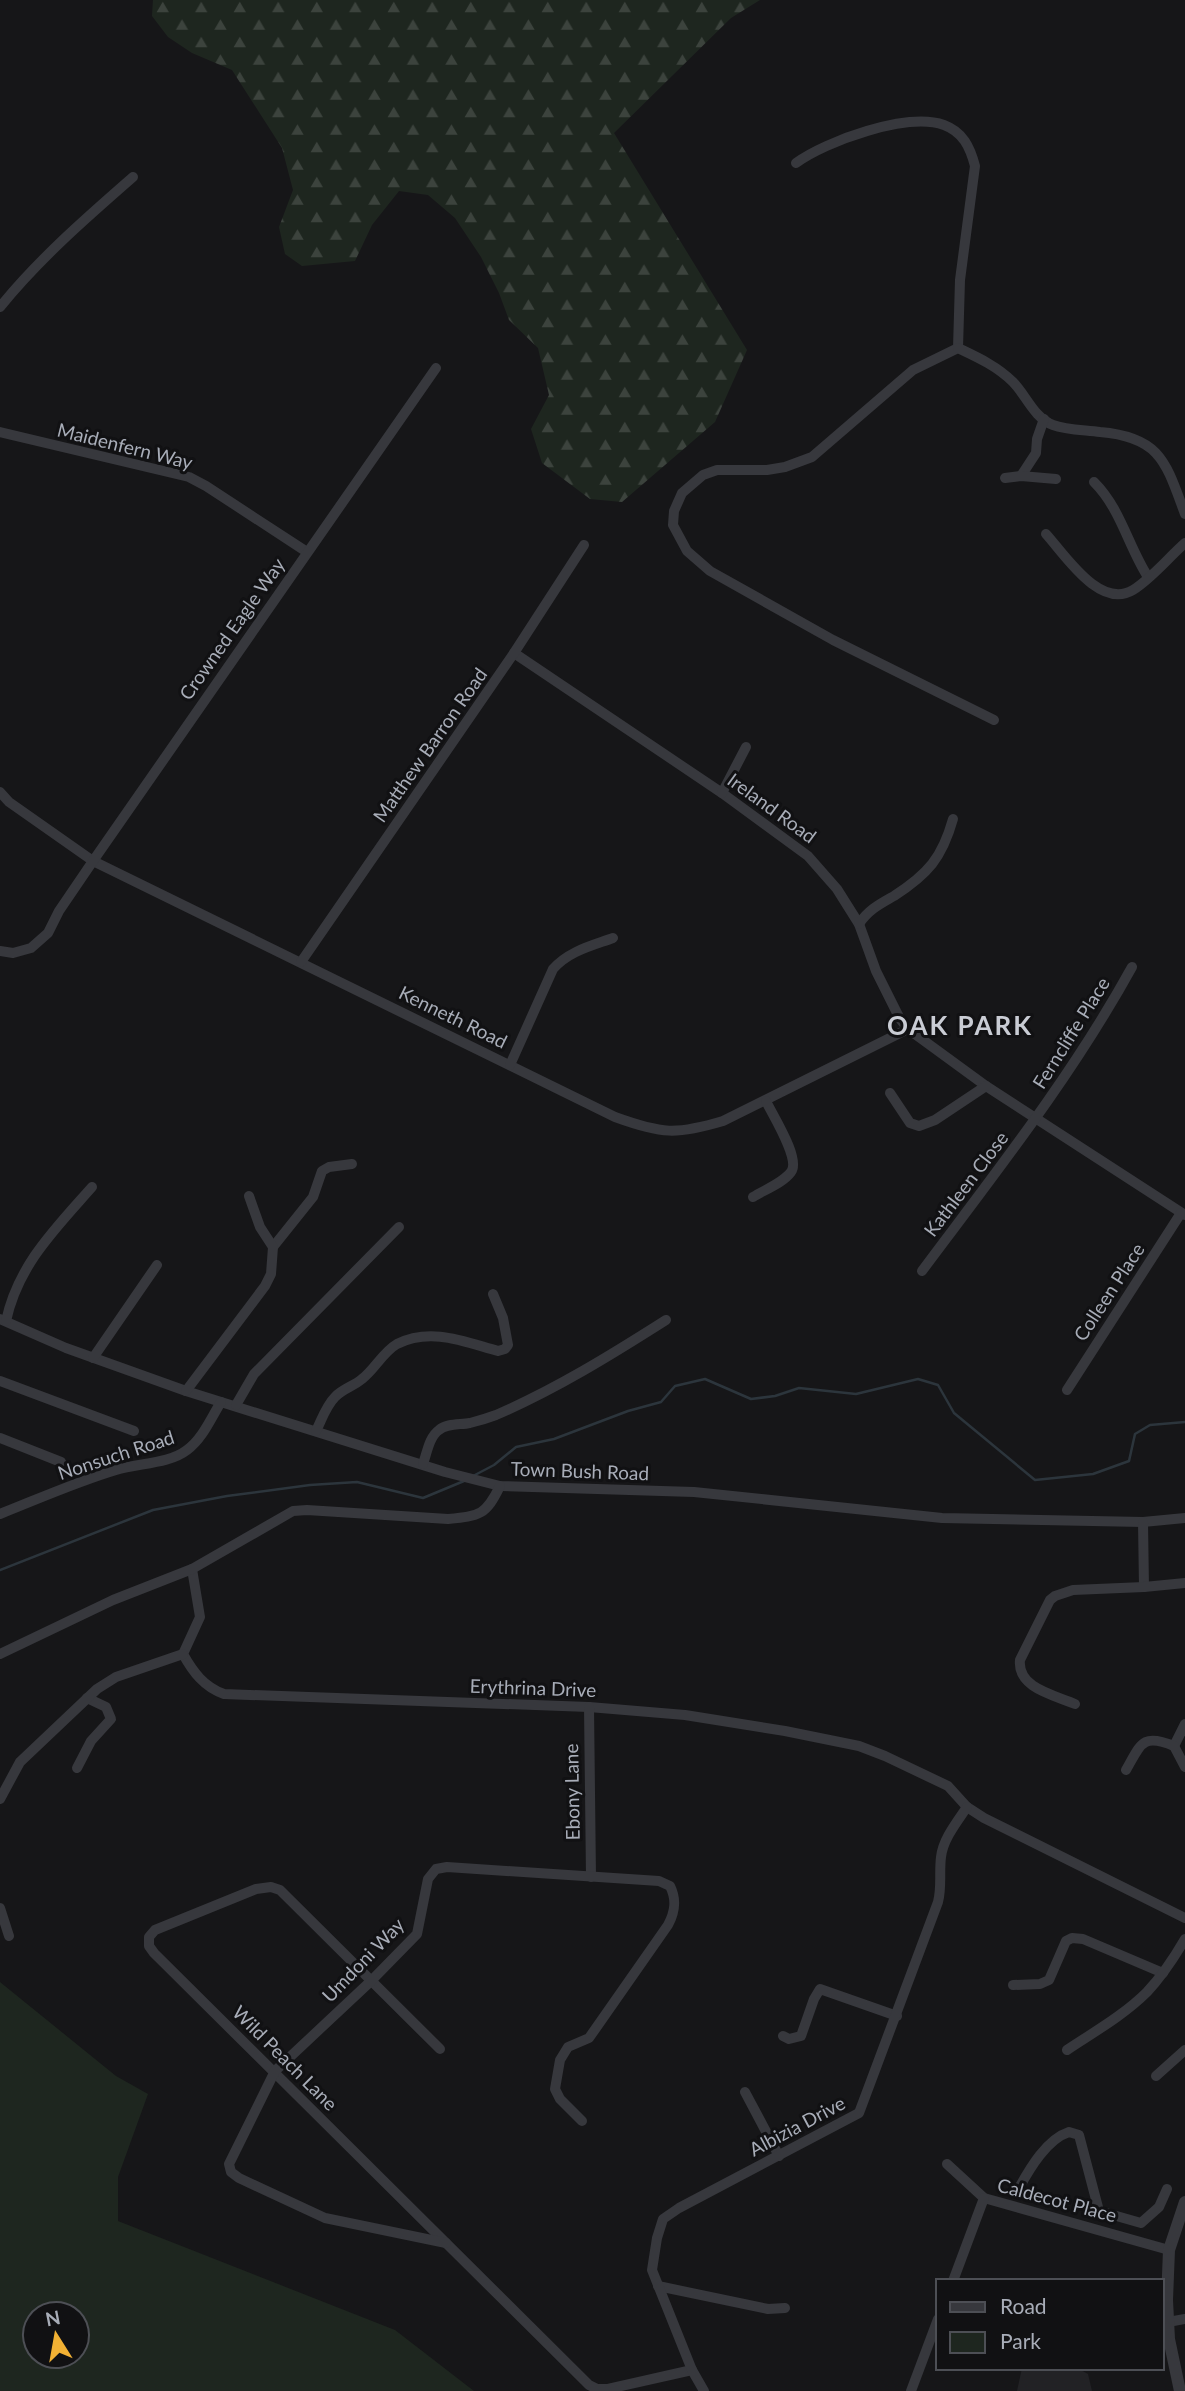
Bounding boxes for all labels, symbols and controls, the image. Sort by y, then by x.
street label: Maidenfern Way [55,418,195,473]
street label: Crowned Eagle Way [174,553,289,704]
street label: Matthew Barron Road [368,663,491,826]
street label: Ireland Road [723,768,821,847]
street label: Ferncliffe Place [1027,973,1114,1093]
street label: Kenneth Road [395,980,511,1053]
district label: OAK PARK [887,1009,1033,1041]
street label: Kathleen Close [919,1127,1013,1241]
street label: Colleen Place [1068,1238,1149,1345]
street label: Nonsuch Road [55,1425,177,1484]
street label: Town Bush Road [510,1457,650,1484]
street label: Erythrina Drive [469,1674,597,1701]
street label: Ebony Lane [559,1743,584,1841]
street label: Umdoni Way [317,1913,409,2007]
street label: Wild Peach Lane [228,2000,343,2115]
street label: Albizia Drive [745,2091,849,2160]
street label: Caldecot Place [995,2173,1119,2227]
legend [936,2279,1164,2370]
text: Road [1000,2293,1047,2318]
north arrow [21,2300,91,2370]
text: N [43,2305,62,2331]
text: Park [1000,2328,1041,2353]

